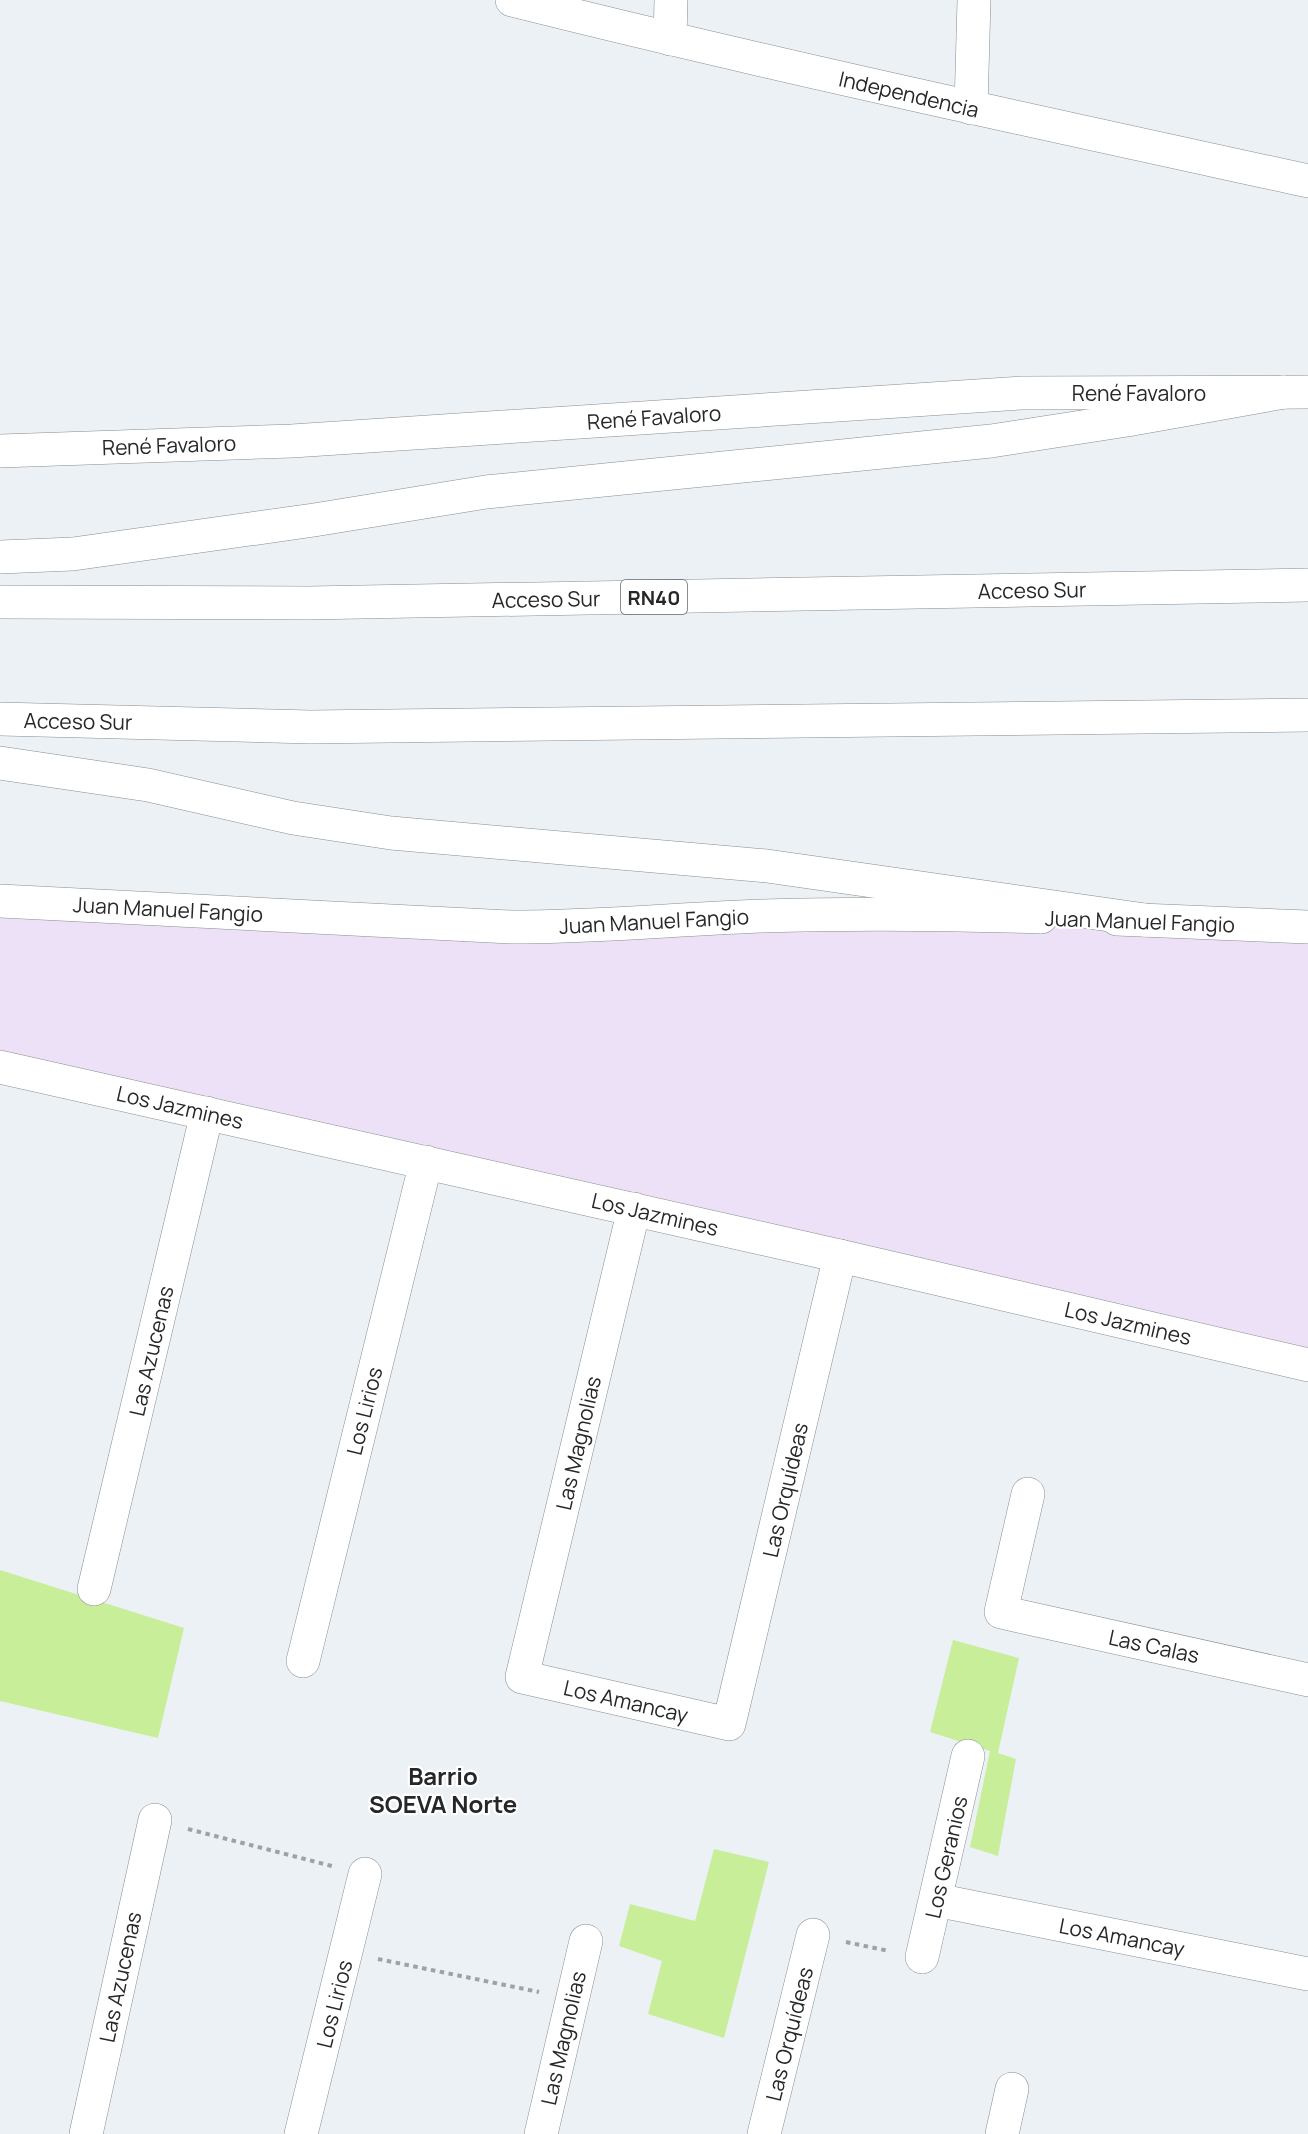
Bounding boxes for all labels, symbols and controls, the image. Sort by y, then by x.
street label: Independencia [836,64,982,124]
street label: René Favaloro [1072,379,1206,407]
street label: René Favaloro [586,398,722,436]
street label: René Favaloro [101,429,237,461]
street label: Acceso Sur [977,575,1087,605]
road number: RN40 [621,580,687,614]
street label: Acceso Sur [491,584,601,614]
street label: Acceso Sur [23,706,133,736]
street label: Juan Manuel Fangio [72,890,264,928]
street label: Juan Manuel Fangio [558,902,750,940]
street label: Juan Manuel Fangio [1044,904,1236,938]
street label: Los Jazmines [114,1079,246,1135]
street label: Los Jazmines [589,1186,721,1242]
street label: Las Azucenas [122,1283,180,1419]
street label: Los Jazmines [1062,1295,1194,1351]
street label: Los Lirios [340,1364,388,1458]
street label: Las Magnolias [549,1373,607,1513]
street label: Las Orquídeas [756,1420,814,1560]
street label: Las Calas [1106,1623,1202,1669]
street label: Los Amancay [561,1673,691,1729]
district label: Barrio SOEVA Norte [369,1759,517,1820]
street label: Los Geranios [918,1793,974,1921]
street label: Las Azucenas [92,1909,148,2045]
street label: Los Amancay [1057,1911,1187,1963]
street label: Los Lirios [310,1957,358,2051]
street label: Las Orquídeas [759,1964,819,2104]
street label: Las Magnolias [534,1968,592,2108]

